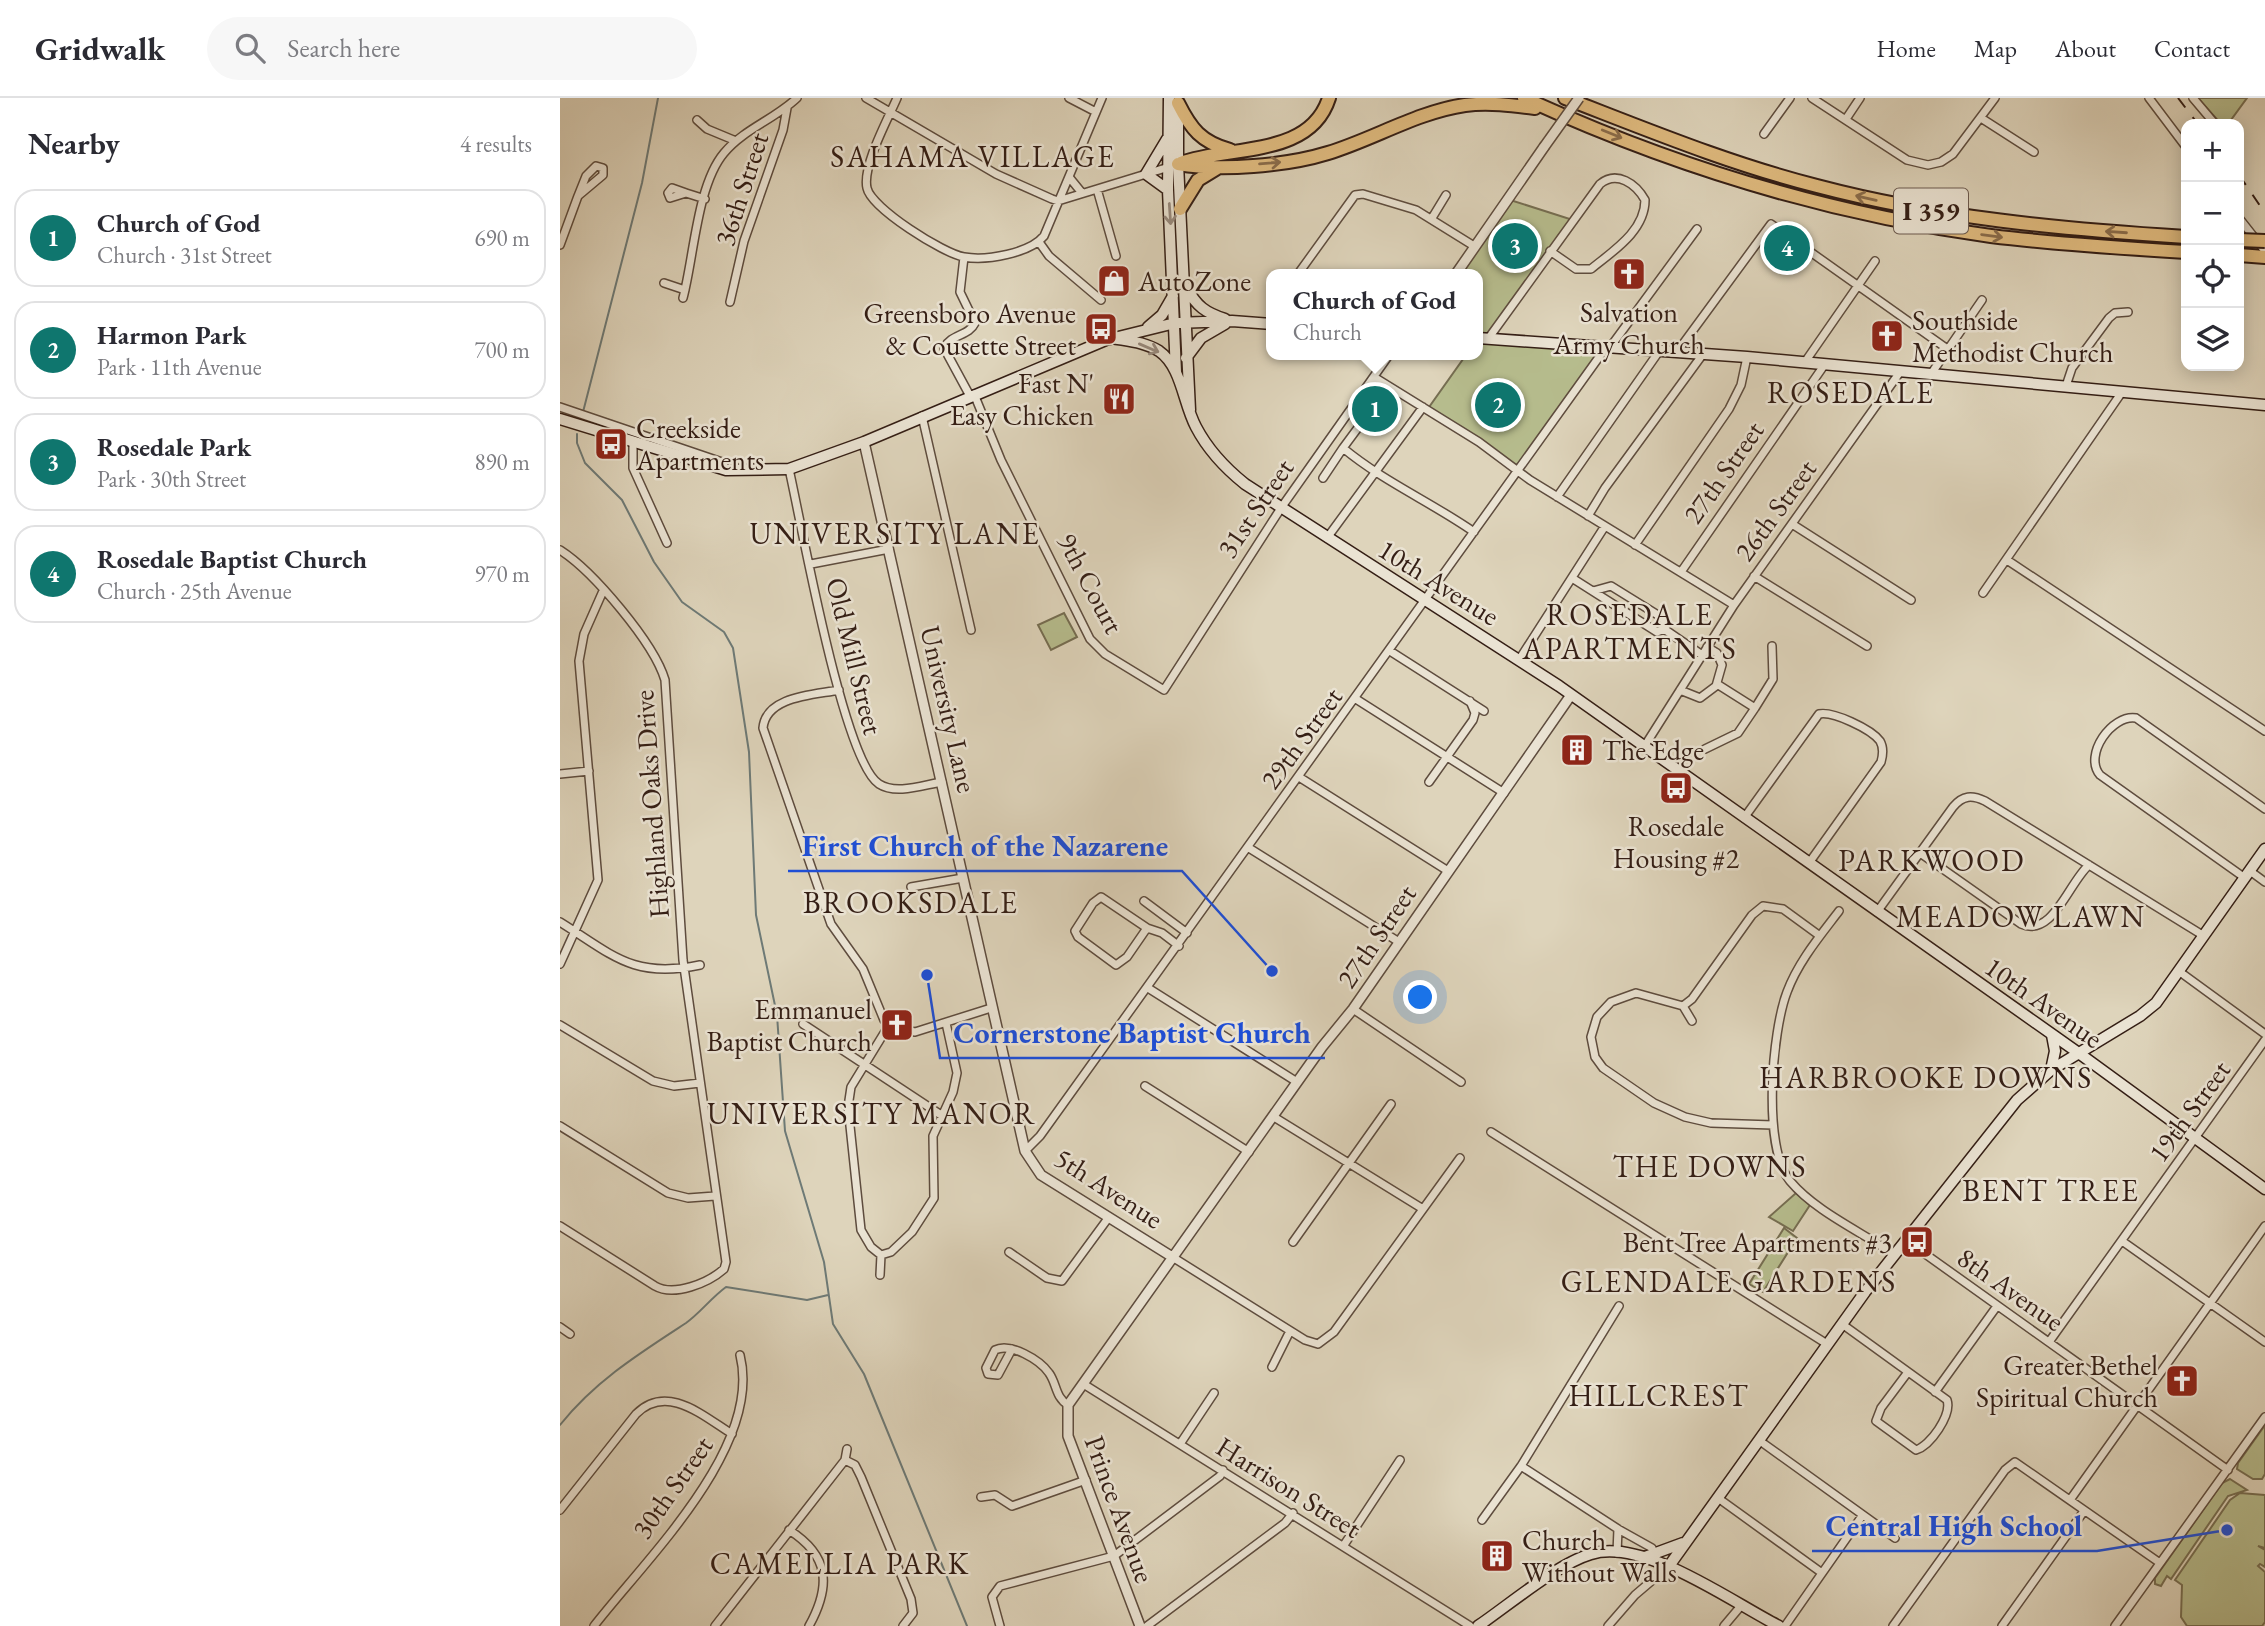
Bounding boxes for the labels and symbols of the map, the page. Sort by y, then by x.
street label: 36th Street [706,128,776,250]
one-way arrow [1600,129,1622,142]
district label: SAHAMA VILLAGE [830,137,1116,176]
one-way arrow [1258,156,1281,169]
road number: I 359 [1894,188,1968,234]
one-way arrow [1856,190,1878,203]
one-way arrow [1164,202,1177,224]
pin: 3 [1492,220,1538,272]
pin: 4 [1764,222,1810,274]
one-way arrow [2105,225,2128,238]
one-way arrow [1981,229,2003,242]
church icon: Salvation Army Church [1610,255,1648,293]
shop icon: AutoZone [1095,262,1133,300]
place label: AutoZone [1137,263,1251,299]
place label: Salvation Army Church [1552,294,1705,362]
place label: Greensboro Avenue & Cousette Street [863,295,1076,363]
place label: Southside Methodist Church [1912,302,2113,370]
bus stop icon: Greensboro Avenue & Cousette Street [1082,310,1120,348]
church icon: Southside Methodist Church [1868,317,1906,355]
one-way arrow [1138,342,1159,355]
place label: Fast N' Easy Chicken [950,365,1094,433]
district label: ROSEDALE [1767,373,1935,412]
pin: 2 [1475,379,1521,431]
restaurant icon: Fast N' Easy Chicken [1100,380,1138,418]
pin: 1 [1352,383,1398,435]
place label: Creekside Apartments [635,410,764,478]
street label: 27th Street [1675,414,1771,530]
bus stop icon: Creekside Apartments [592,425,630,463]
street label: 31st Street [1209,451,1301,564]
street label: 26th Street [1726,452,1824,568]
district label: UNIVERSITY LANE [749,514,1041,553]
street label: 9th Court [1050,526,1133,640]
street label: 10th Avenue [1372,531,1506,633]
street label: Old Mill Street [818,574,892,738]
district label: ROSEDALE APARTMENTS [1521,595,1738,668]
street label: University Lane [912,622,986,796]
street label: 29th Street [1252,680,1350,796]
street label: Highland Oaks Drive [625,689,677,919]
building icon: The Edge [1558,731,1596,769]
place label: The Edge [1602,732,1704,768]
bus stop icon: Rosedale Housing #2 [1657,769,1695,807]
place label: Rosedale Housing #2 [1613,808,1740,876]
callout: First Church of the Nazarene [788,820,1182,871]
text: First Church of the Nazarene [802,826,1168,865]
district label: PARKWOOD [1838,841,2026,880]
street label: 27th Street [1328,877,1424,995]
district label: BROOKSDALE [803,883,1019,922]
district label: MEADOW LAWN [1896,897,2146,936]
street label: 10th Avenue [1978,948,2110,1056]
your location [1403,980,1437,1014]
place label: Emmanuel Baptist Church [707,991,872,1059]
church icon: Emmanuel Baptist Church [878,1006,916,1044]
callout: Cornerstone Baptist Church [940,1007,1325,1058]
text: Cornerstone Baptist Church [953,1013,1311,1052]
street label: 19th Street [2140,1053,2238,1169]
district label: HARBROOKE DOWNS [1759,1058,2093,1097]
district label: UNIVERSITY MANOR [707,1094,1037,1133]
street label: 5th Avenue [1048,1140,1170,1237]
district label: THE DOWNS [1613,1147,1807,1186]
district label: BENT TREE [1962,1171,2140,1210]
bus stop icon: Bent Tree Apartments #3 [1898,1223,1936,1261]
place label: Bent Tree Apartments #3 [1623,1224,1892,1260]
street label: 8th Avenue [1950,1239,2072,1339]
district label: GLENDALE GARDENS [1561,1262,1897,1301]
place label: Greater Bethel Spiritual Church [1976,1347,2158,1415]
church icon: Greater Bethel Spiritual Church [2163,1362,2201,1400]
district label: HILLCREST [1568,1376,1750,1415]
street label: Harrison Street [1210,1428,1368,1546]
street label: 30th Street [624,1429,720,1545]
street label: Prince Avenue [1077,1430,1163,1588]
callout: Central High School [1812,1500,2097,1551]
text: Central High School [1826,1506,2083,1545]
place label: Church Without Walls [1522,1522,1677,1590]
building icon: Church Without Walls [1478,1537,1516,1575]
district label: CAMELLIA PARK [710,1544,970,1583]

